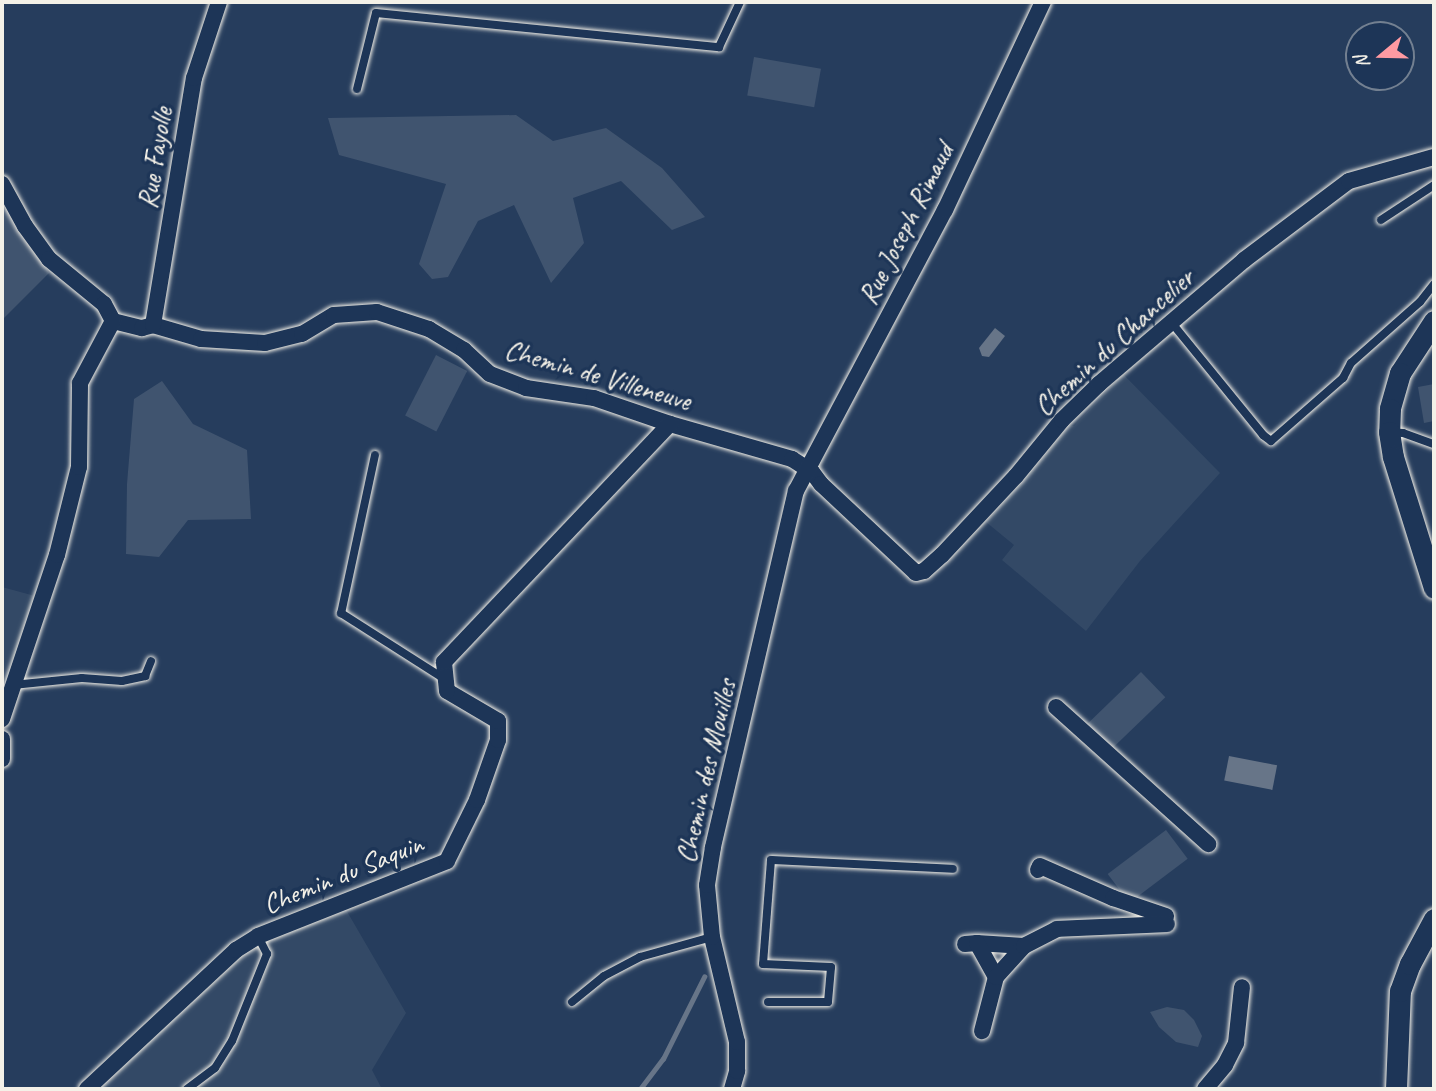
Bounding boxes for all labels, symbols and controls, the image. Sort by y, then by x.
north arrow [1345,21,1415,91]
text: N [1349,53,1375,72]
street label: Rue Fayolle [130,105,180,211]
street label: Rue Joseph Rimaud [851,138,961,310]
street label: Chemin du Chancelier [1027,261,1201,423]
street label: Chemin de Villeneuve [501,332,695,418]
street label: Chemin des Mouilles [669,676,743,866]
street label: Chemin du Saquin [258,827,428,921]

